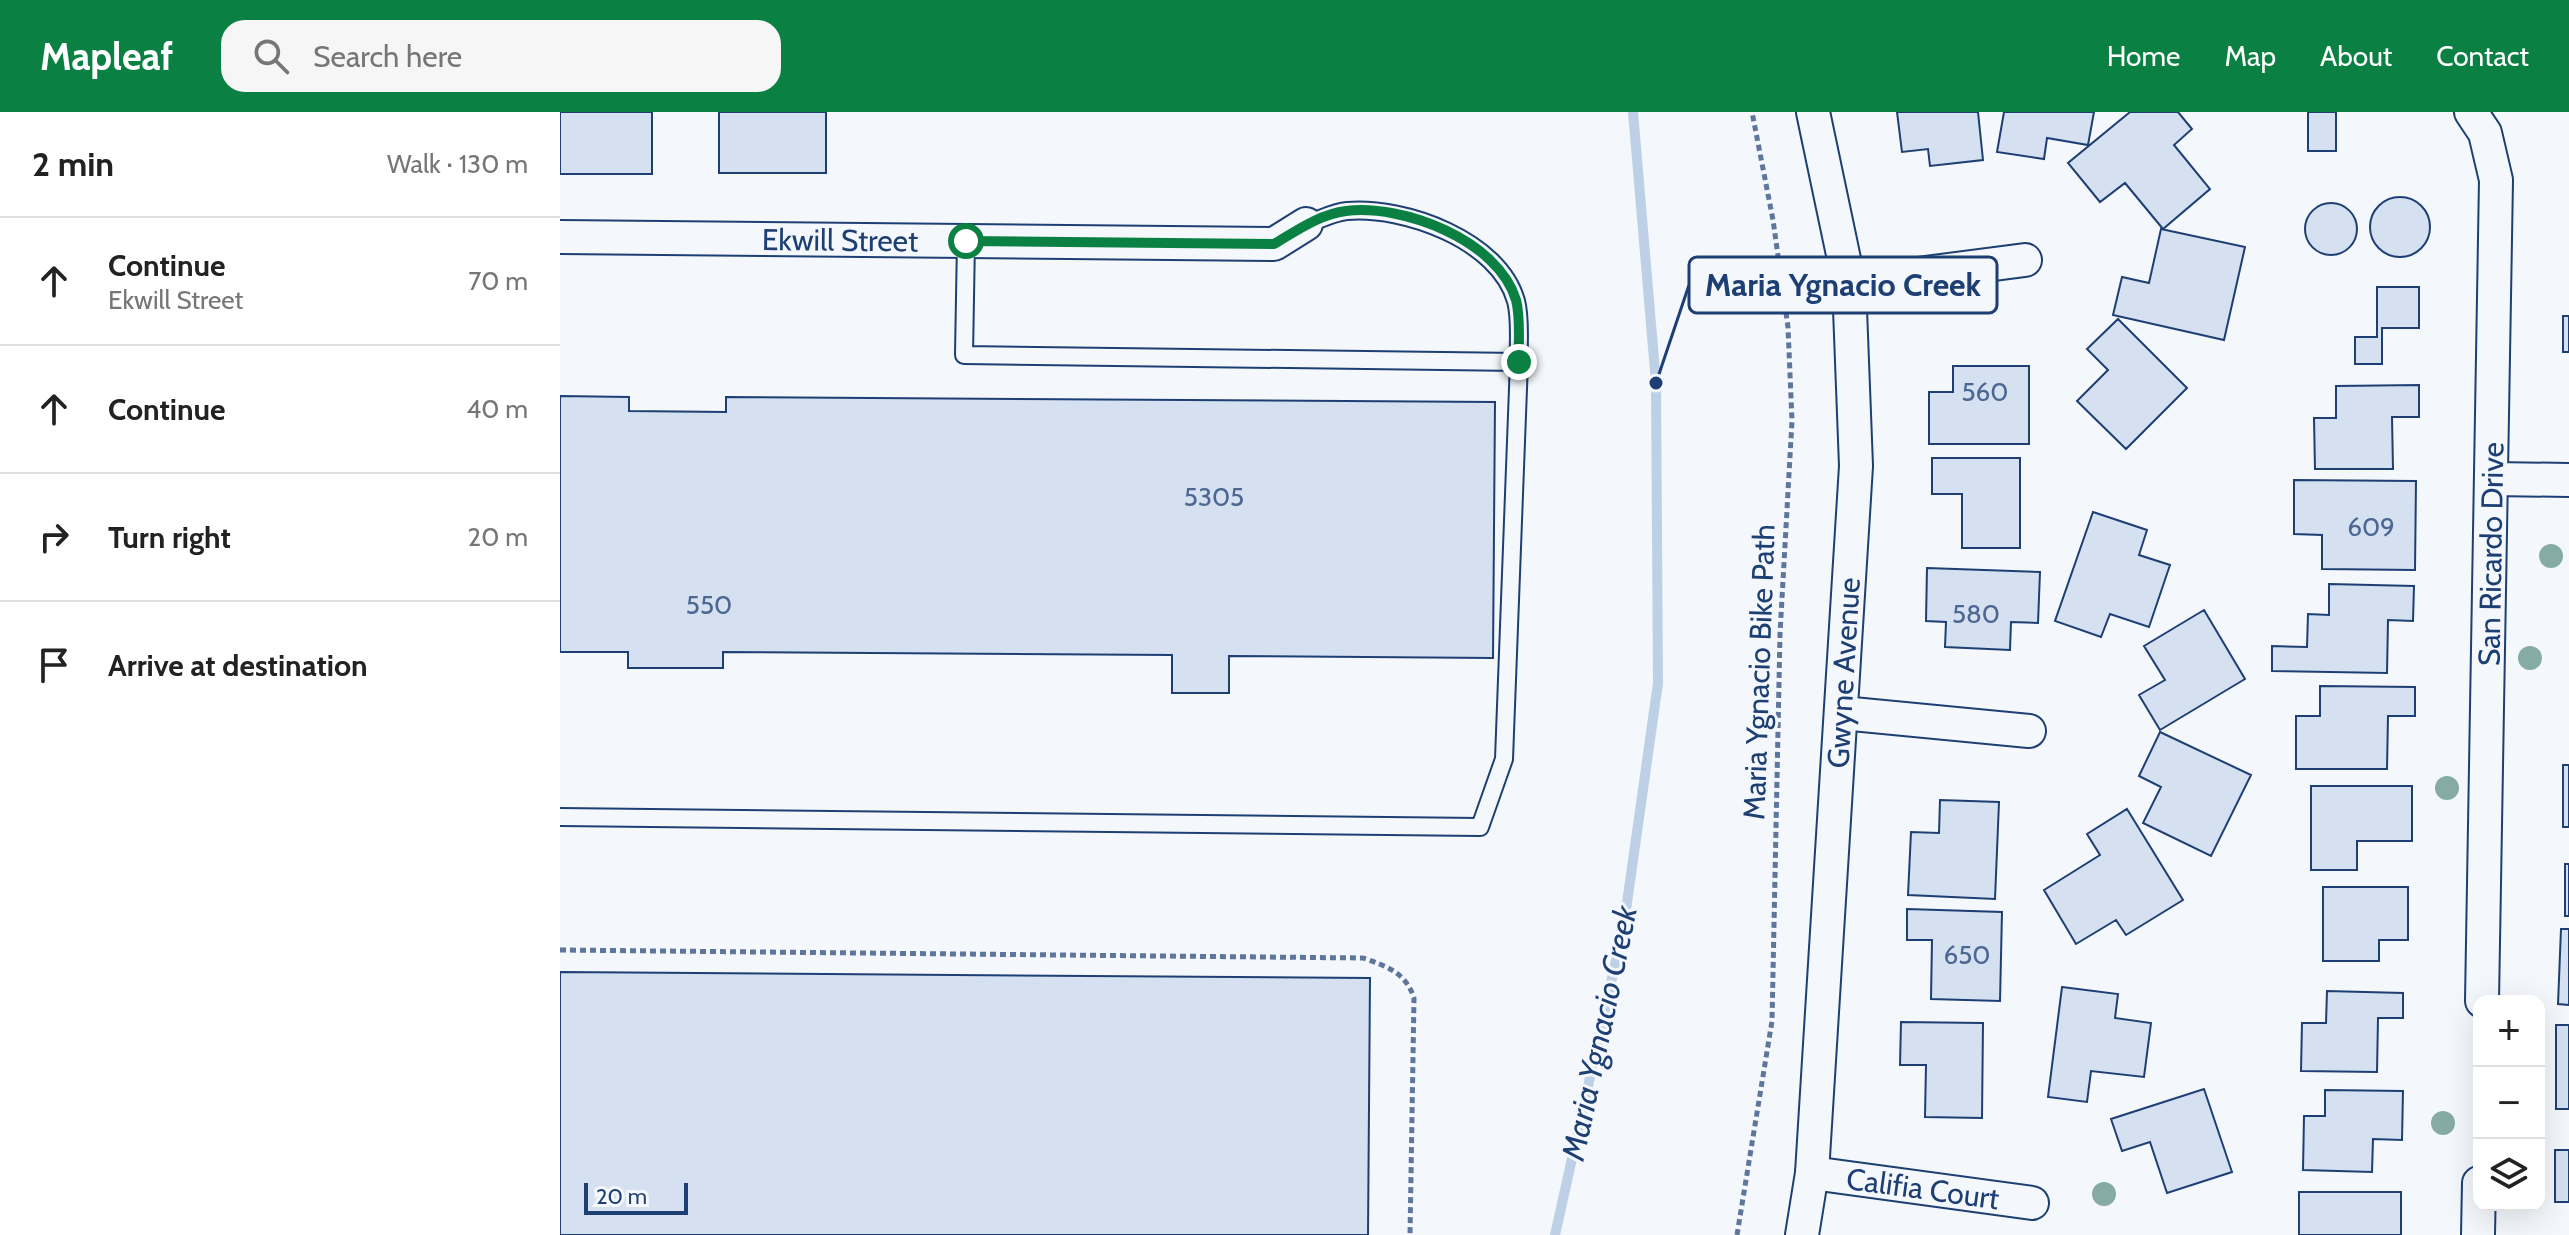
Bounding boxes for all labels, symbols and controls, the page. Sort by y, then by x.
search box [221,20,781,92]
text: Mapleaf [40,33,173,80]
icon: search [249,34,293,78]
text: Search here [313,38,462,75]
text: Home [2107,39,2180,73]
text: Map [2224,39,2276,73]
text: About [2320,39,2392,73]
text: Contact [2436,39,2529,73]
text: 2 min [32,143,114,185]
text: Walk · 130 m [387,148,528,180]
street label: Ekwill Street [762,220,918,259]
route start [948,223,984,259]
text: Continue [108,247,225,284]
callout: Maria Ygnacio Creek [1689,257,1997,313]
icon: ahead [32,259,76,303]
text: 70 m [468,265,528,297]
text: Maria Ygnacio Creek [1705,265,1982,304]
text: Ekwill Street [108,284,243,316]
route end [1501,344,1537,380]
house number: 560 [1962,376,2008,408]
icon: ahead [32,387,76,431]
text: Continue [108,391,225,428]
text: 40 m [466,393,528,425]
street label: San Ricardo Drive [2471,442,2511,666]
house number: 5305 [1184,481,1244,513]
house number: 609 [2347,511,2395,543]
icon: right [32,515,76,559]
text: Turn right [108,519,231,556]
text: 20 m [468,521,528,553]
street label: Maria Ygnacio Bike Path [1735,524,1783,820]
street label: Gwyne Avenue [1819,576,1868,769]
house number: 550 [686,589,732,621]
house number: 580 [1952,598,2000,630]
icon: arrive [32,643,76,687]
text: Arrive at destination [108,647,368,684]
water label: Maria Ygnacio Creek [1553,901,1645,1165]
house number: 650 [1944,939,1990,971]
map controls [2473,995,2545,1211]
button: + [2473,995,2545,1067]
button: − [2473,1067,2545,1139]
button: layers [2473,1139,2545,1211]
street label: Califia Court [1844,1159,2002,1217]
scale bar [584,1179,688,1215]
text: 20 m [596,1183,647,1210]

